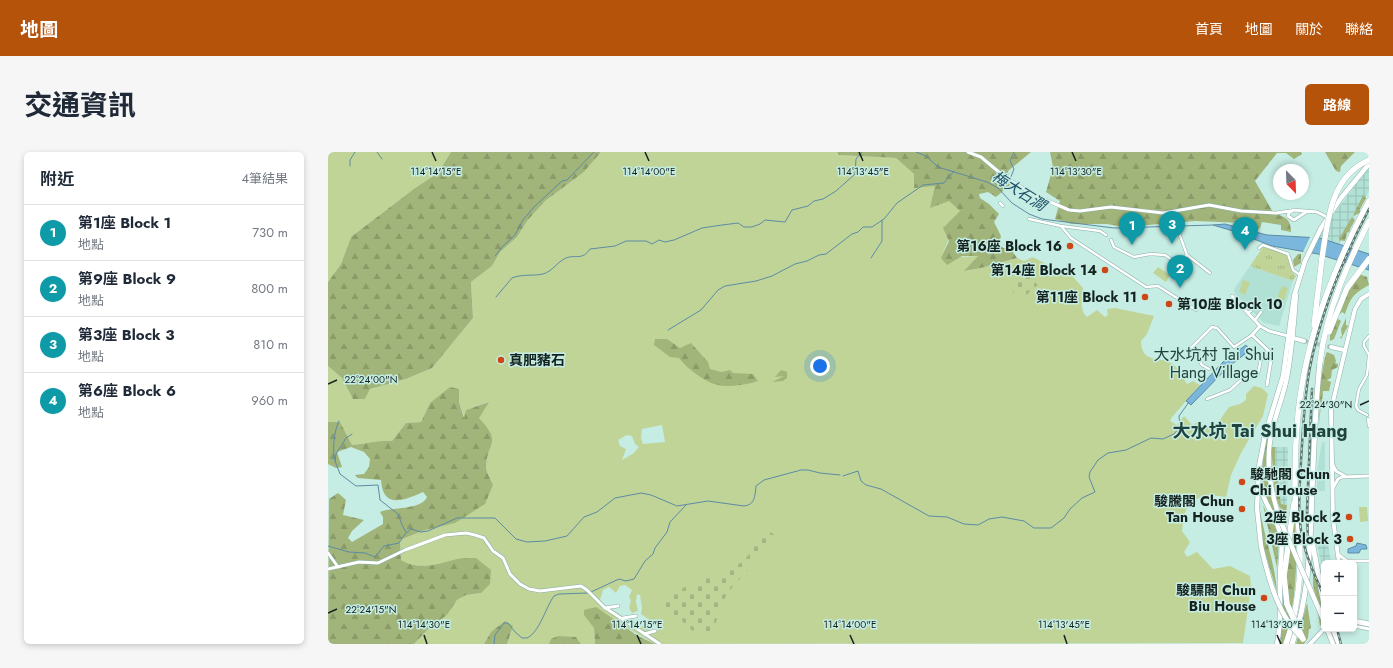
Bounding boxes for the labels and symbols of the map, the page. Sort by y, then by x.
text: 114°14'15"E [410,164,462,179]
text: 114°14'00"E [623,164,675,179]
text: 114°13'45"E [837,164,889,179]
text: 114°13'30"E [1050,164,1102,179]
north arrow [1273,164,1309,200]
water label: 梅大石澗 [988,166,1052,217]
pin: 3 [1159,211,1185,244]
pin: 1 [1119,212,1145,245]
pin: 4 [1232,217,1258,250]
place label: 第16座 Block 16 [956,236,1062,256]
marker: 第16座 Block 16 [1065,241,1075,251]
pin: 2 [1167,255,1193,288]
place label: 第14座 Block 14 [990,260,1097,280]
marker: 第14座 Block 14 [1100,265,1110,275]
place label: 第11座 Block 11 [1036,287,1137,307]
marker: 第11座 Block 11 [1140,292,1150,302]
place label: 第10座 Block 10 [1177,294,1283,314]
marker: 第10座 Block 10 [1164,299,1174,309]
district label: 大水坑村 Tai Shui Hang Village [1153,343,1275,384]
place label: 真肥豬石 [509,350,565,370]
marker: 真肥豬石 [496,355,506,365]
your location [810,356,830,376]
text: 22°24'00"N [345,372,397,387]
text: 22°24'30"N [1300,397,1352,412]
district label: 大水坑 Tai Shui Hang [1172,418,1348,444]
place label: 駿馳閣 Chun Chi House [1250,464,1330,500]
marker: 駿馳閣 Chun Chi House [1237,477,1247,487]
place label: 駿騰閣 Chun Tan House [1154,491,1234,527]
marker: 駿騰閣 Chun Tan House [1237,504,1247,514]
place label: 2座 Block 2 [1264,507,1341,527]
marker: 2座 Block 2 [1344,512,1354,522]
place label: 3座 Block 3 [1266,529,1342,549]
marker: 3座 Block 3 [1345,534,1355,544]
place label: 駿驃閣 Chun Biu House [1176,580,1256,616]
marker: 駿驃閣 Chun Biu House [1259,593,1269,603]
text: 22°24'15"N [345,602,397,617]
text: 114°14'30"E [398,617,450,632]
text: 114°14'15"E [611,617,663,632]
text: 114°14'00"E [824,617,876,632]
text: 114°13'45"E [1038,617,1090,632]
text: 114°13'30"E [1251,617,1303,632]

